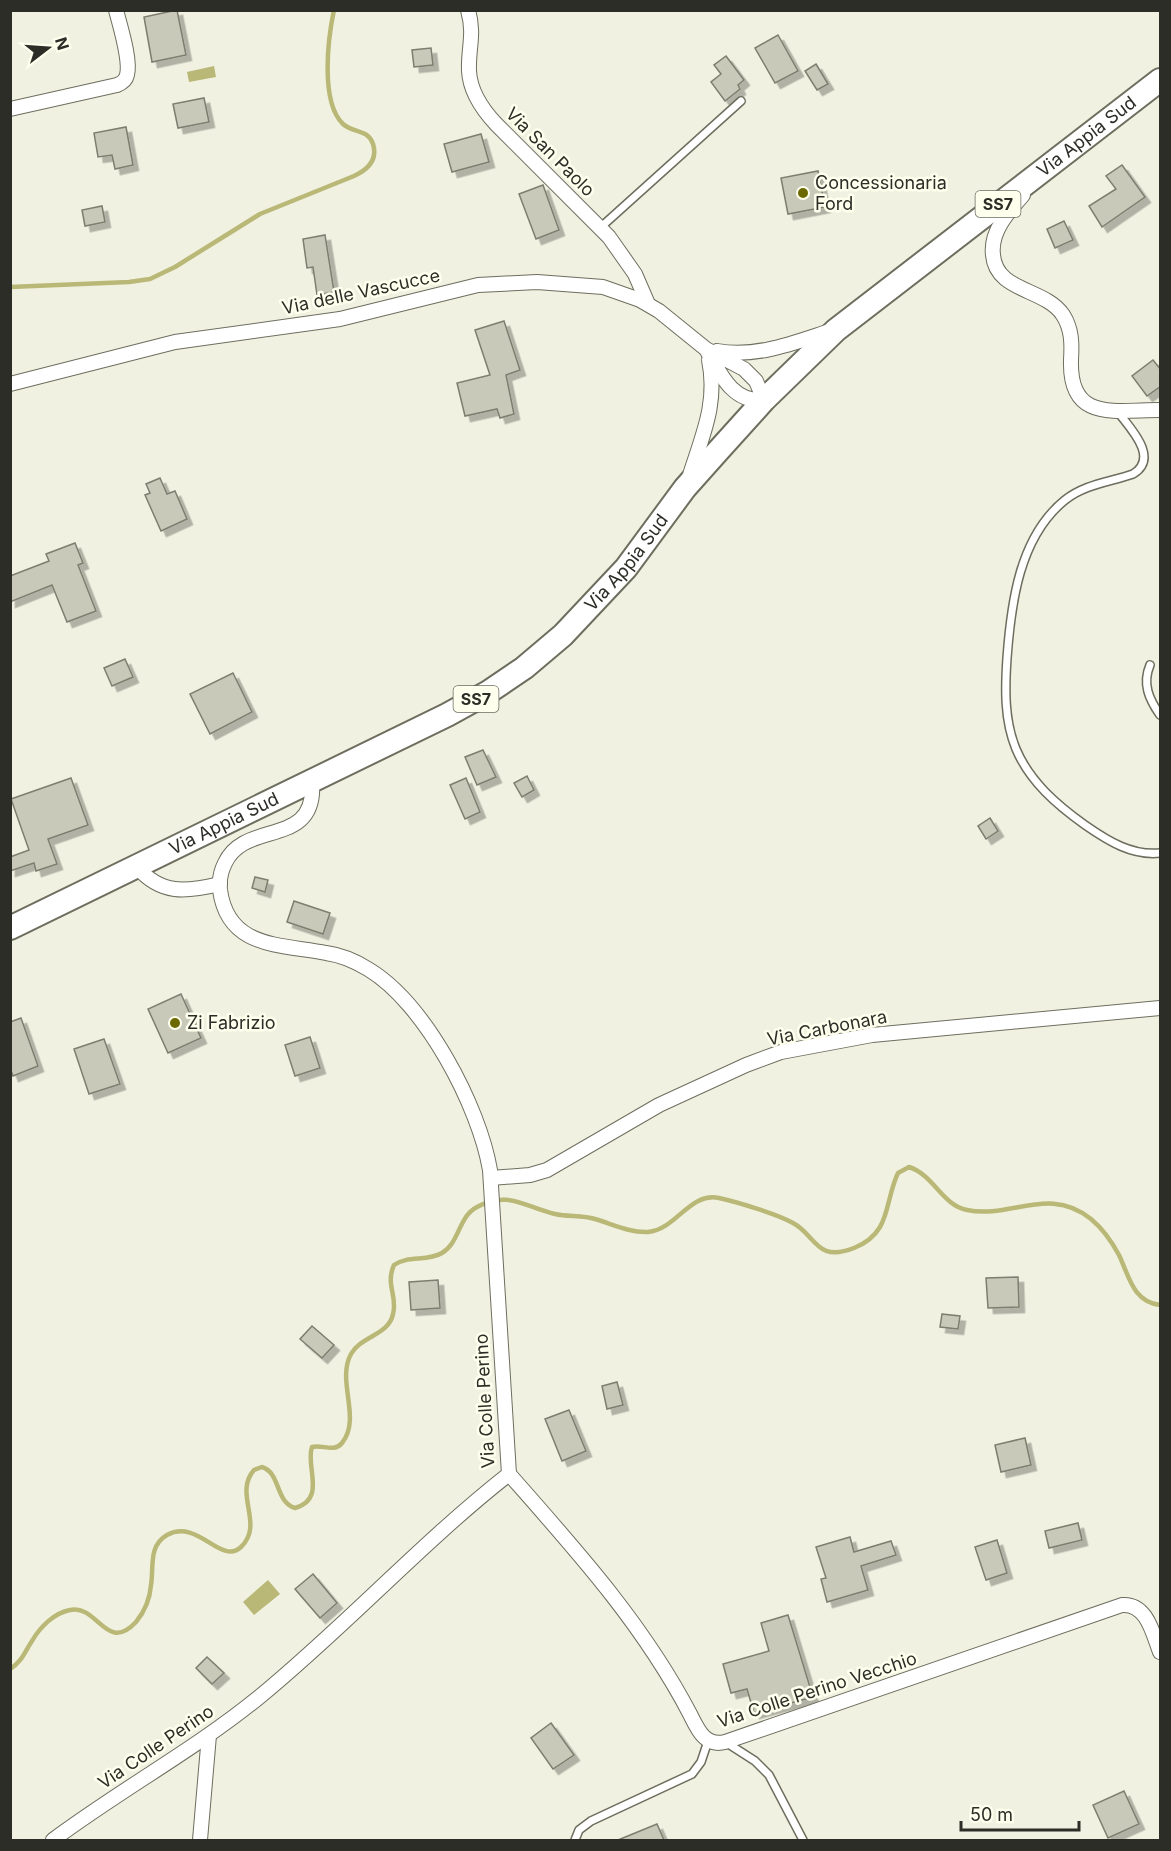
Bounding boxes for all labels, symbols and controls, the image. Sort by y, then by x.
north arrow [18,18,78,78]
text: N [51,35,74,52]
street label: Via Appia Sud [1033,92,1140,181]
street label: Via San Paolo [502,103,599,200]
place label: Concessionaria Ford [815,172,947,214]
marker: Concessionaria Ford [796,186,810,200]
road number: SS7 [976,191,1020,217]
street label: Via delle Vascucce [280,265,442,319]
street label: Via Appia Sud [580,510,672,615]
road number: SS7 [454,686,498,712]
street label: Via Appia Sud [166,788,282,859]
street label: Via Carbonara [765,1006,889,1049]
place label: Zi Fabrizio [187,1012,276,1033]
marker: Zi Fabrizio [168,1016,182,1030]
street label: Via Colle Perino [470,1333,499,1469]
street label: Via Colle Perino Vecchio [715,1647,919,1732]
street label: Via Colle Perino [94,1700,218,1793]
scale bar [961,1794,1080,1832]
text: 50 m [970,1804,1013,1825]

